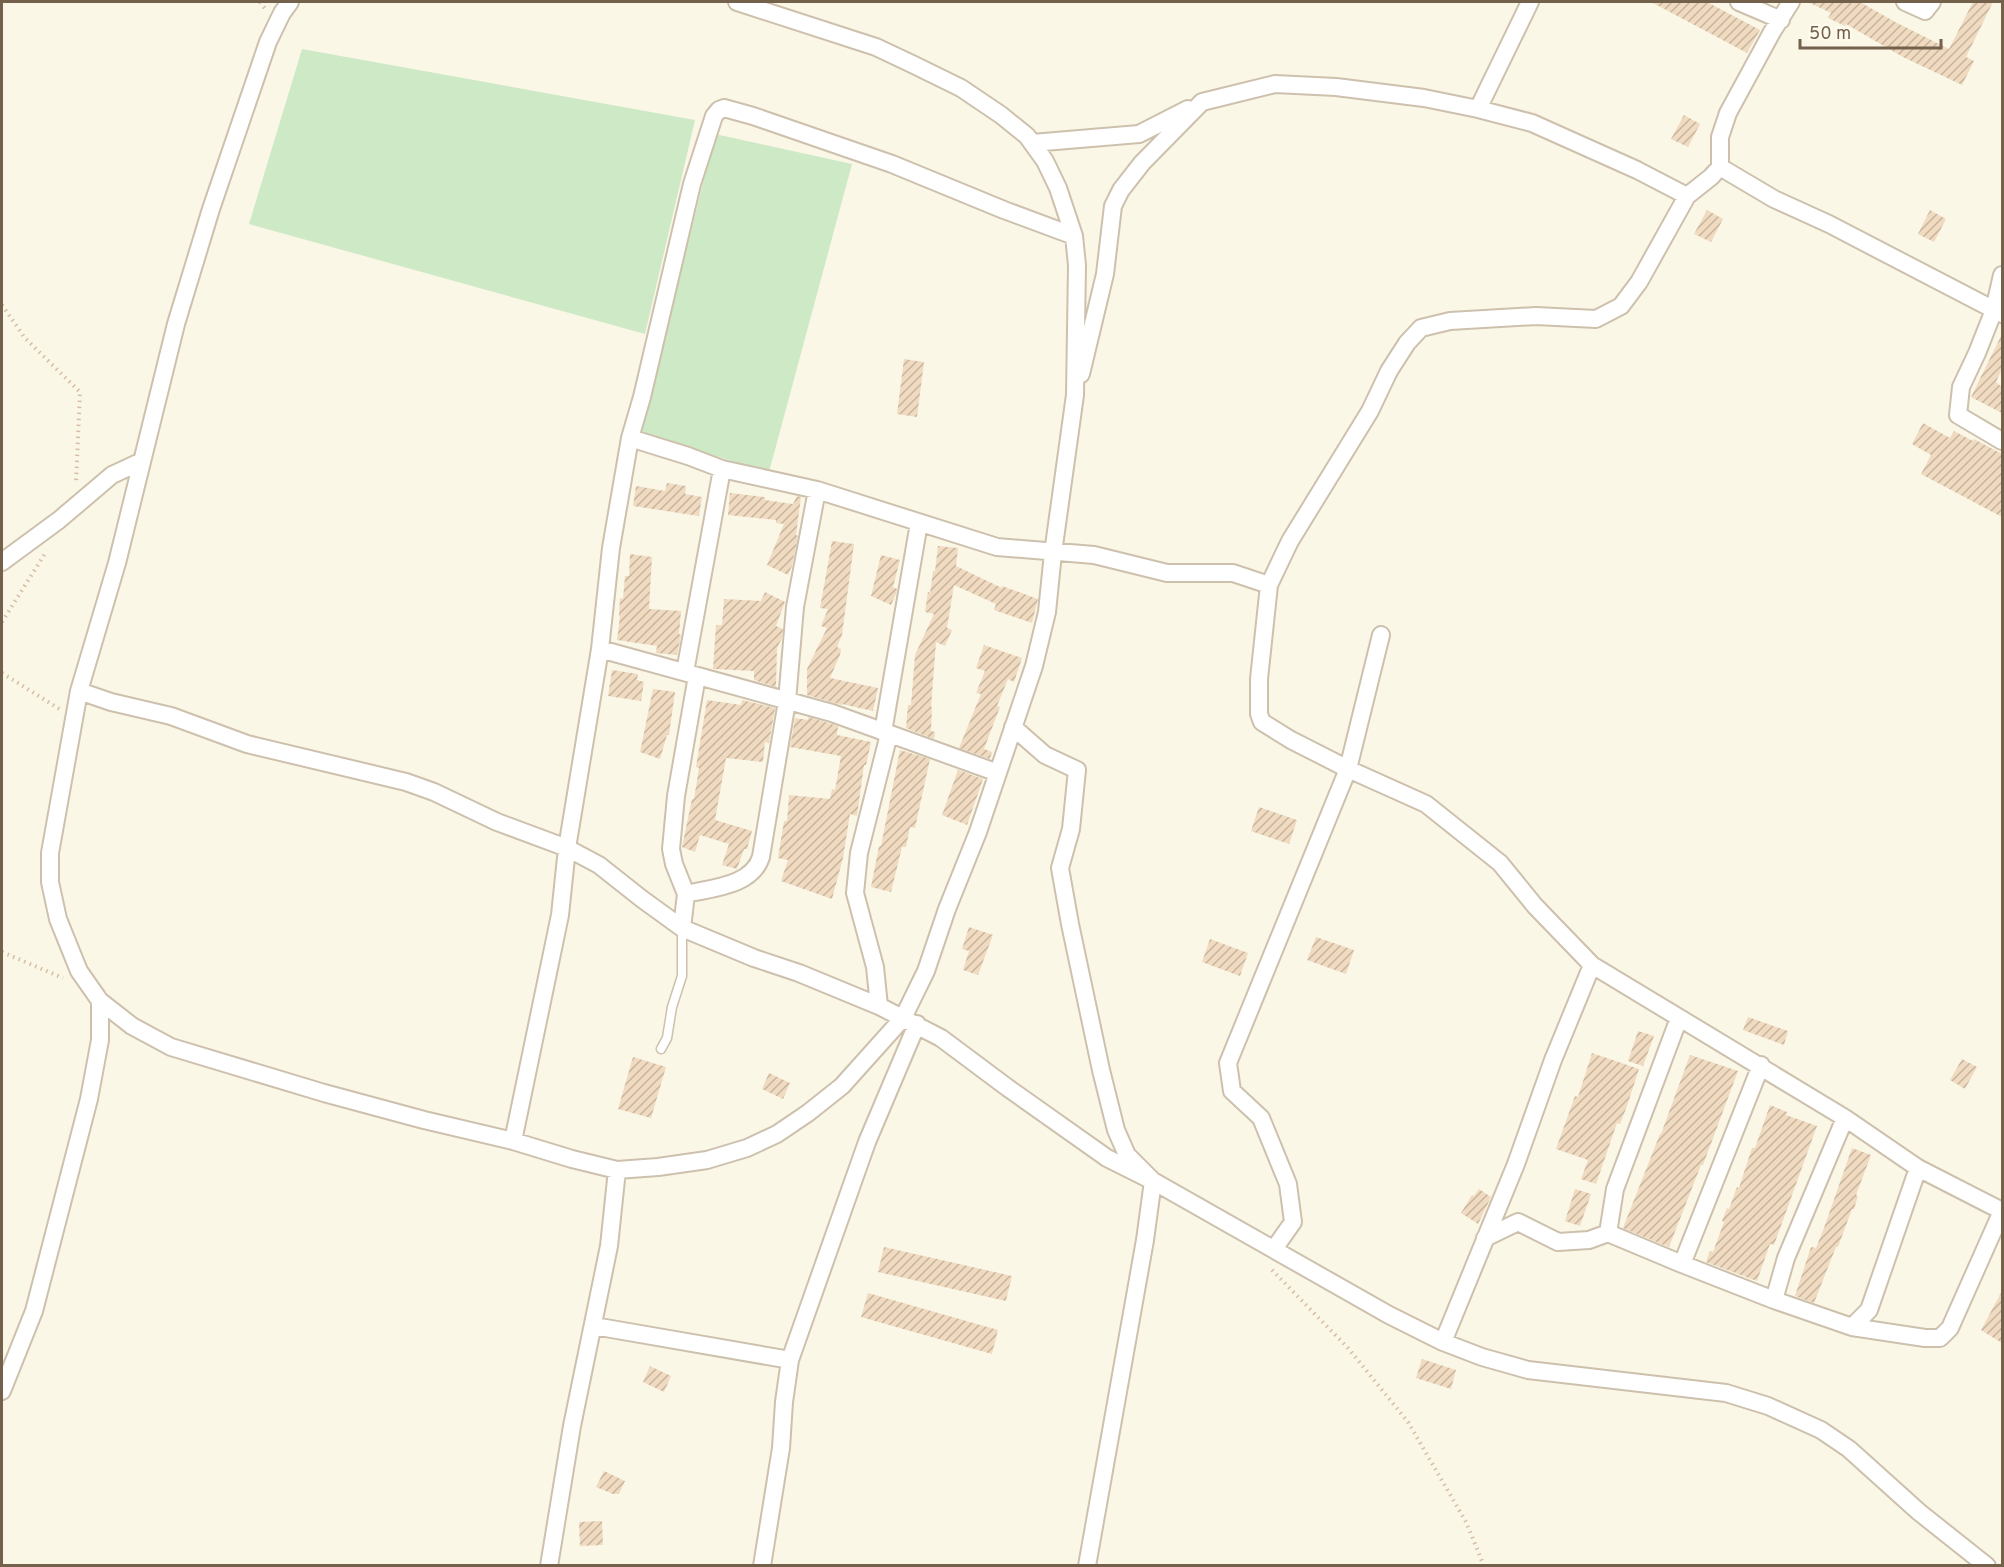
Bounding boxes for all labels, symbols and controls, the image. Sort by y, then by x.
scale bar [1800,12,1941,50]
text: 50 m [1809,23,1851,46]

